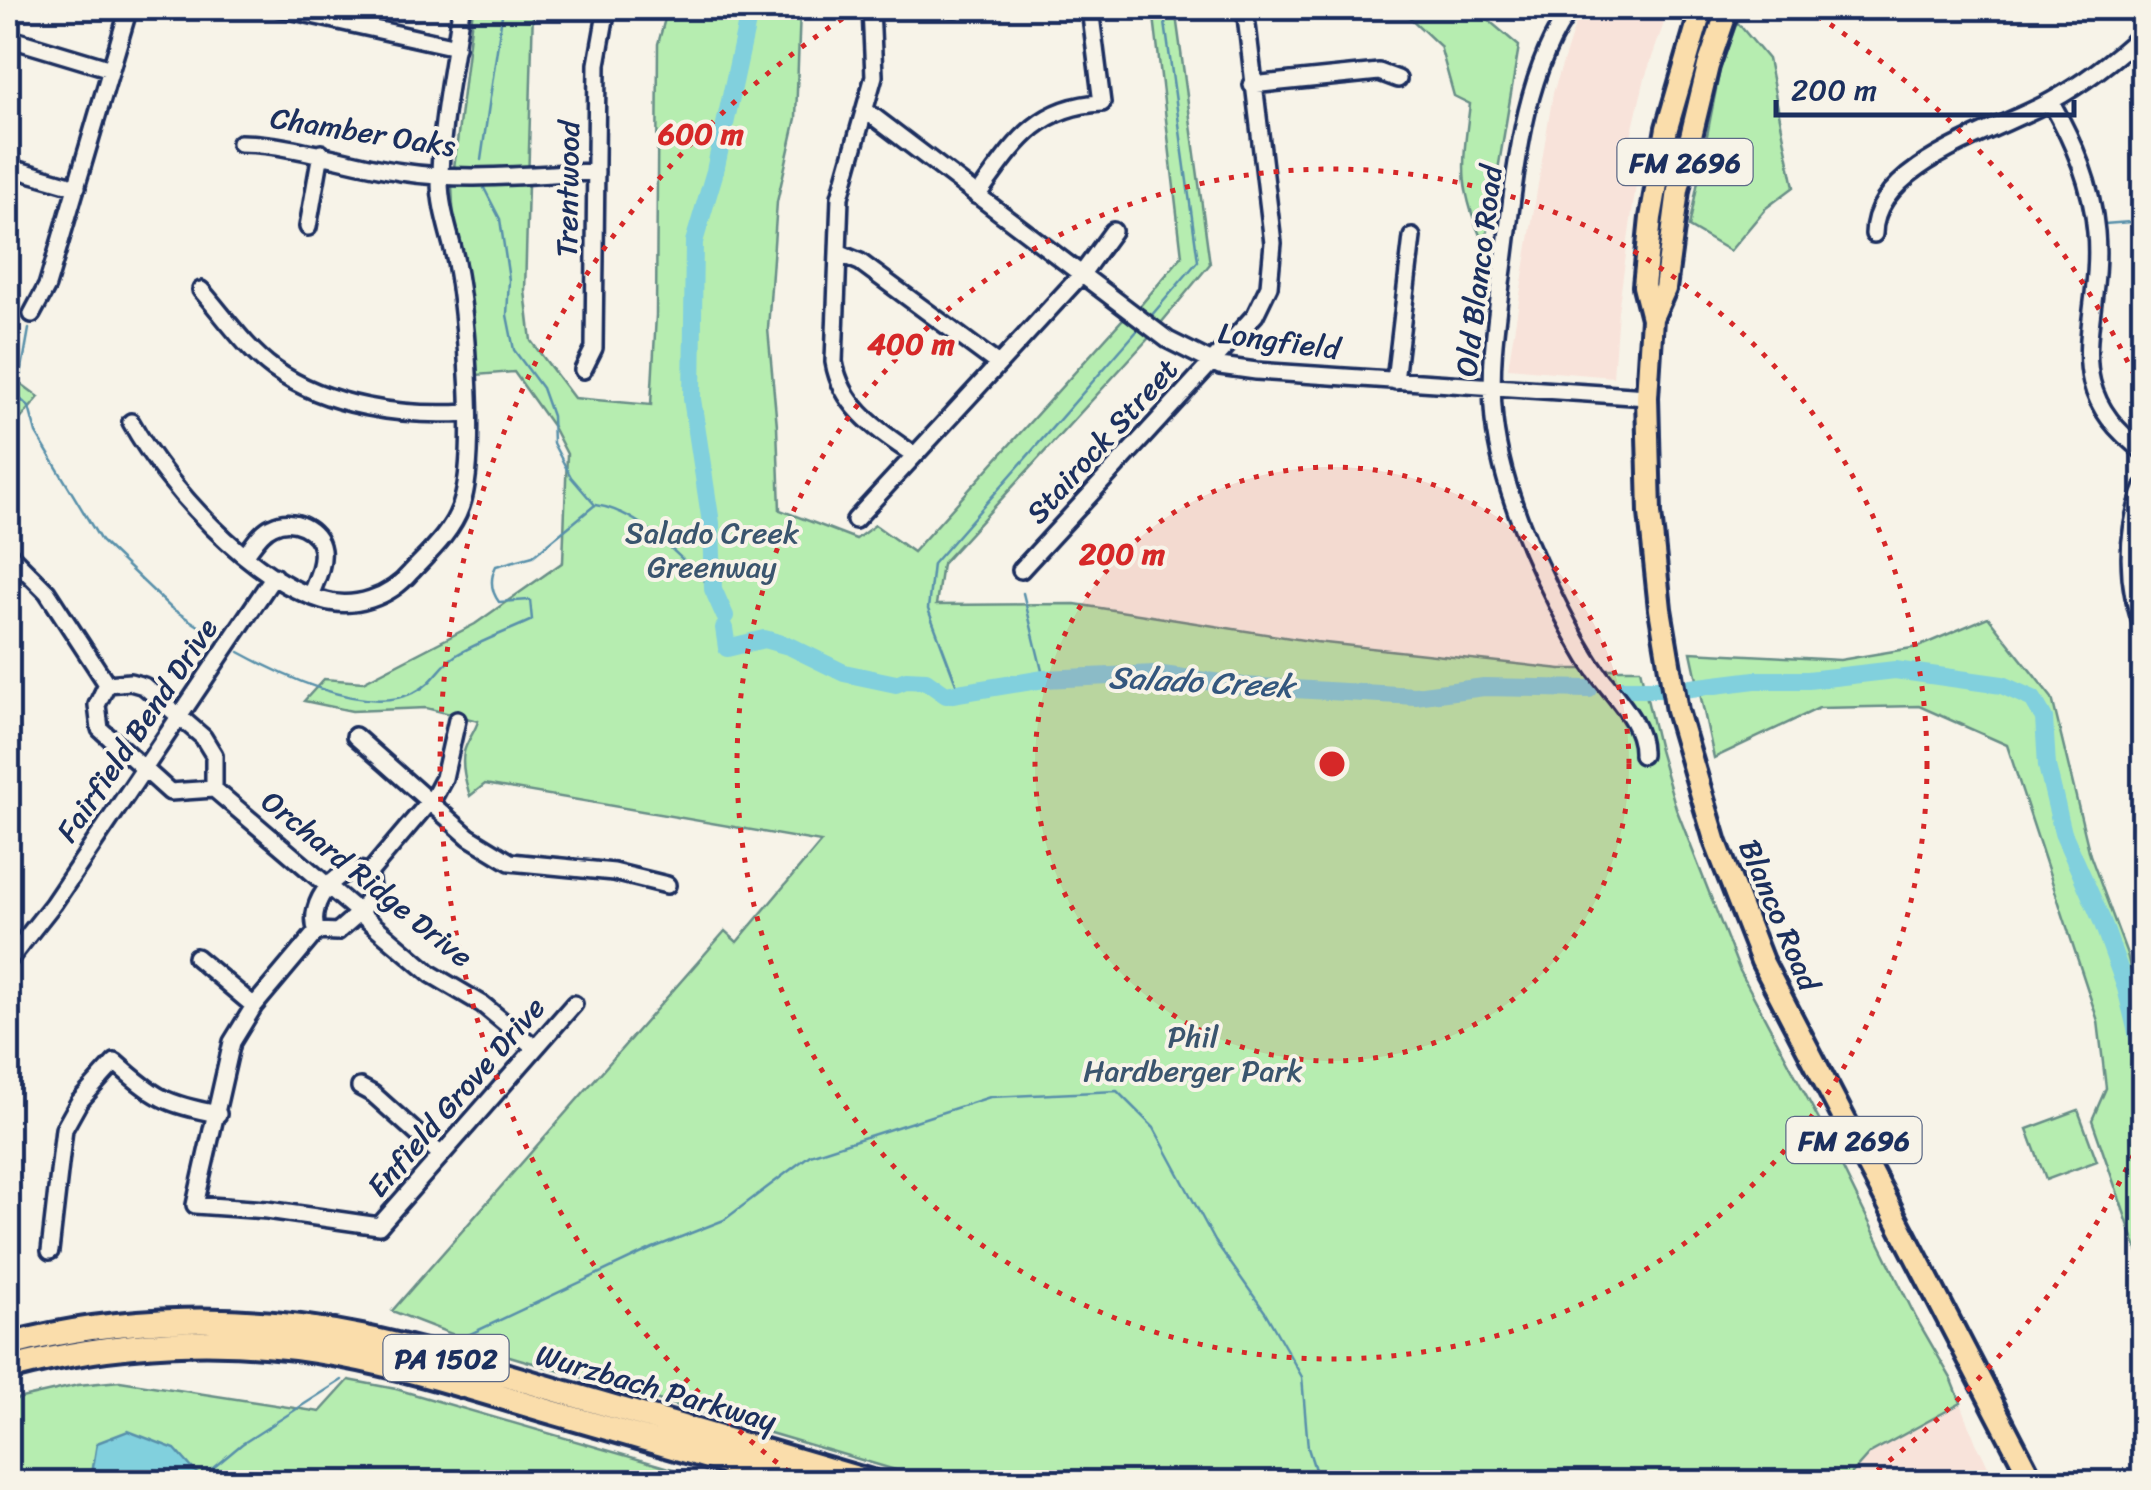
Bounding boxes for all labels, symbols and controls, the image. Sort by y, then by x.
scale bar [1776,55,2074,117]
text: 200 m [1791,63,1877,117]
street label: Chamber Oaks [267,91,460,173]
text: 600 m [658,107,744,161]
street label: Trentwood [540,118,596,258]
road number: FM 2696 [1618,139,1752,185]
street label: Old Blanco Road [1439,160,1519,380]
street label: Longfield [1215,306,1346,377]
text: 400 m [867,317,955,371]
street label: Stairock Street [1012,345,1192,537]
park label: Salado Creek Greenway [625,506,800,594]
text: 200 m [1079,527,1165,581]
street label: Fairfield Bend Drive [41,606,233,854]
water label: Salado Creek [1107,649,1299,716]
centre of rings [1314,746,1350,782]
street label: Orchard Ridge Drive [249,776,485,982]
street label: Blanco Road [1723,831,1836,1002]
street label: Enfield Grove Drive [353,984,559,1210]
park label: Phil Hardberger Park [1083,1010,1303,1098]
road number: FM 2696 [1786,1117,1922,1163]
street label: Wurzbach Parkway [529,1328,783,1448]
road number: PA 1502 [384,1335,508,1381]

